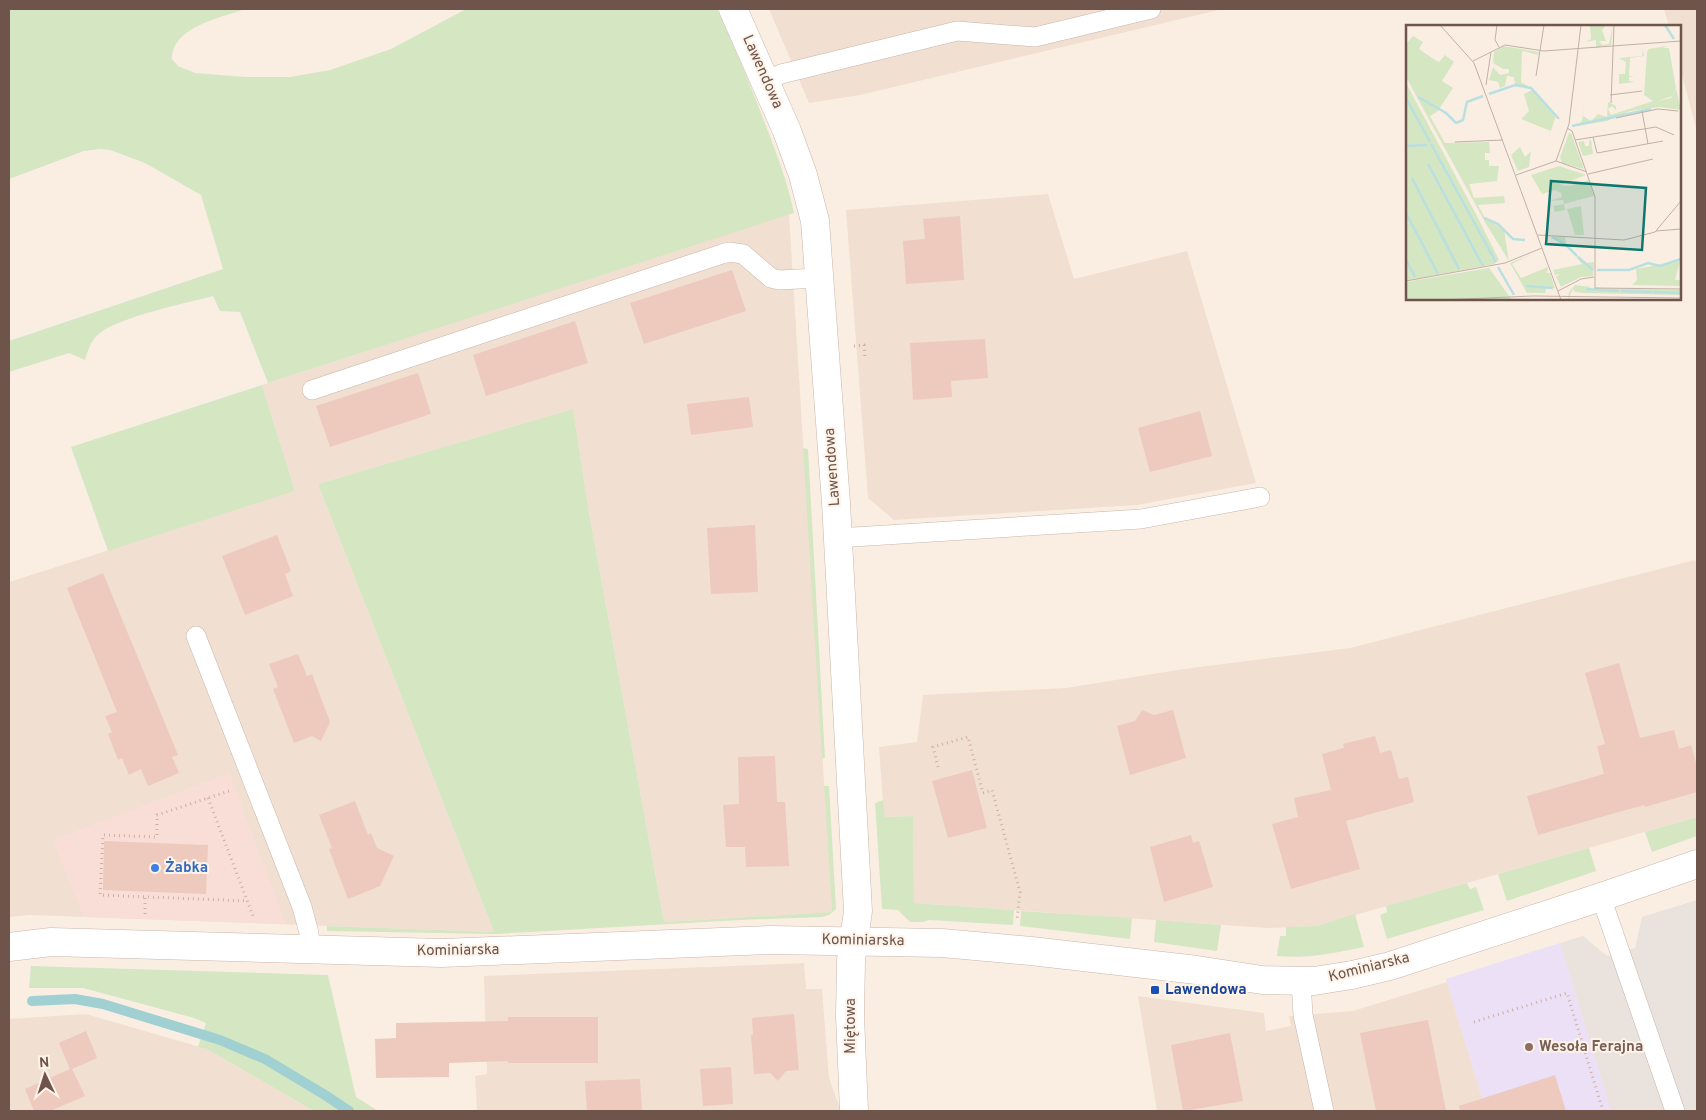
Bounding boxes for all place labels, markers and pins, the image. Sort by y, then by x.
place label: Żabka [165,858,208,878]
marker: Żabka [149,862,161,874]
place label: Lawendowa [1165,981,1247,1000]
marker: Lawendowa [1149,984,1161,996]
place label: Wesoła Ferajna [1539,1038,1643,1057]
marker: Wesoła Ferajna [1523,1041,1535,1053]

